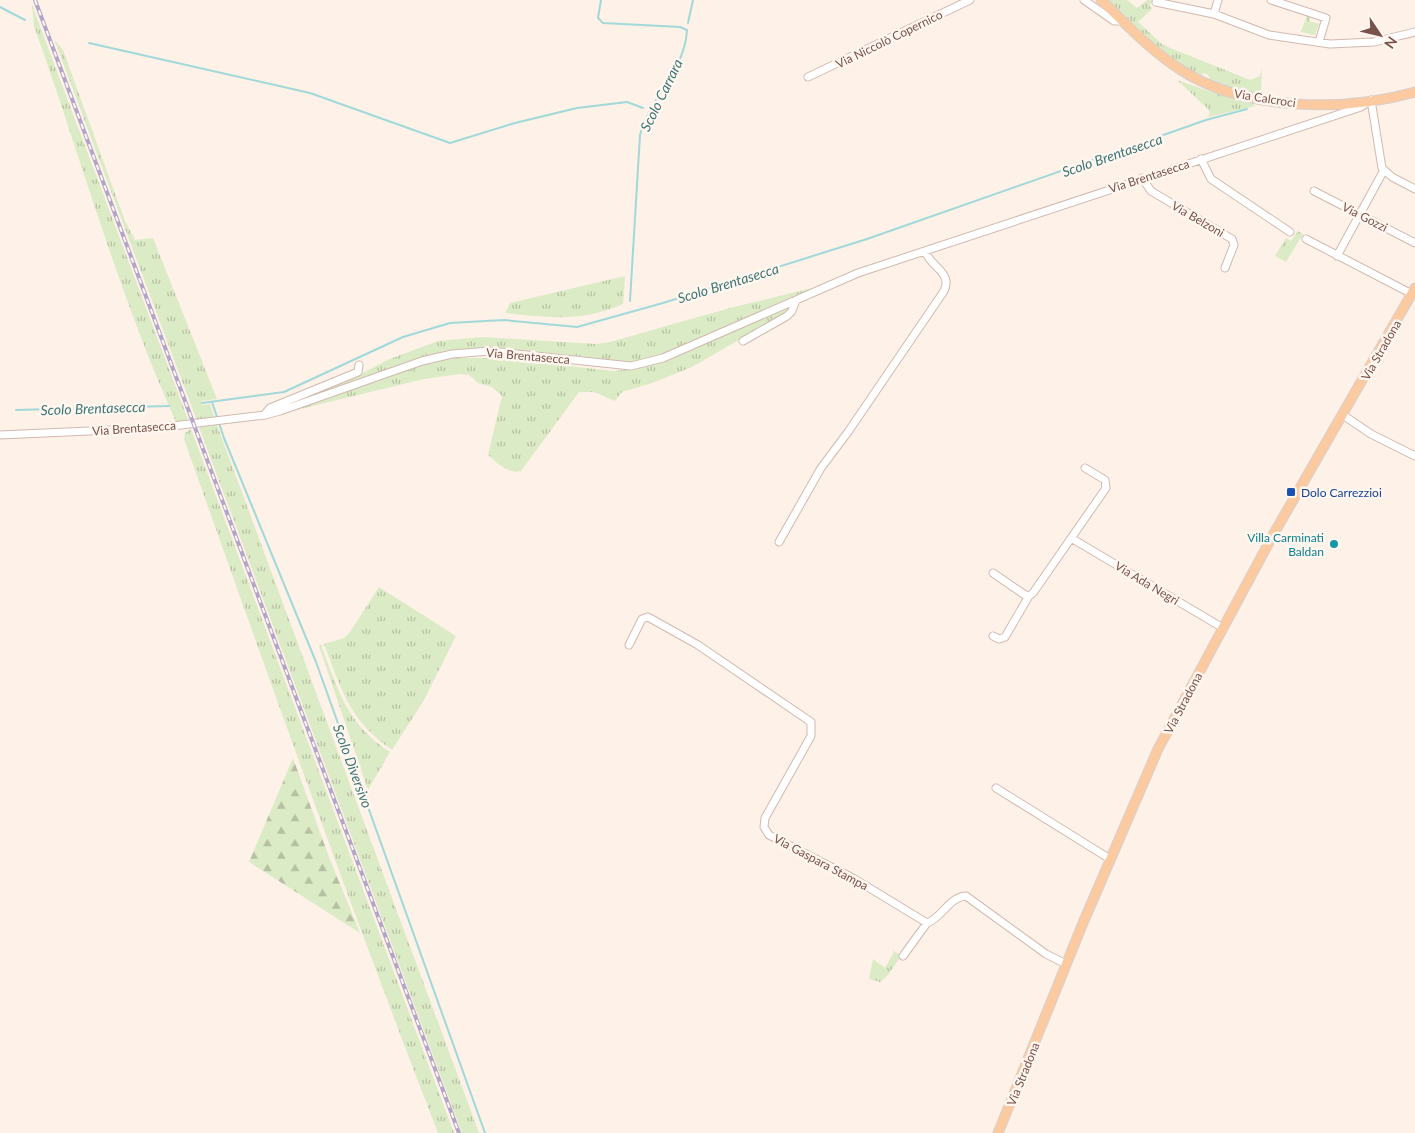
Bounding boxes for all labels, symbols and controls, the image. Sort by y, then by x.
street label: Via Niccolò Copernico [833,7,945,71]
north arrow [1355,10,1405,60]
text: N [1381,33,1401,52]
water label: Scolo Carrara [636,56,686,134]
street label: Via Calcroci [1233,86,1297,110]
water label: Scolo Brentasecca [1060,130,1164,180]
street label: Via Brentasecca [1107,156,1191,196]
street label: Via Belzoni [1169,198,1227,240]
street label: Via Gozzi [1340,199,1390,235]
water label: Scolo Brentasecca [675,260,781,306]
street label: Via Stradona [1358,317,1404,383]
street label: Via Brentasecca [486,345,570,367]
water label: Scolo Brentasecca [40,398,146,418]
street label: Via Brentasecca [92,418,176,438]
place label: Dolo Carrezzioi [1301,485,1382,500]
marker: Dolo Carrezzioi [1285,486,1297,498]
place label: Villa Carminati Baldan [1247,530,1324,559]
marker: Villa Carminati Baldan [1328,538,1340,550]
street label: Via Ada Negri [1112,558,1182,608]
street label: Via Stradona [1161,670,1205,736]
water label: Scolo Diversivo [330,722,376,810]
street label: Via Gaspara Stampa [771,831,871,893]
street label: Via Stradona [1003,1040,1043,1108]

